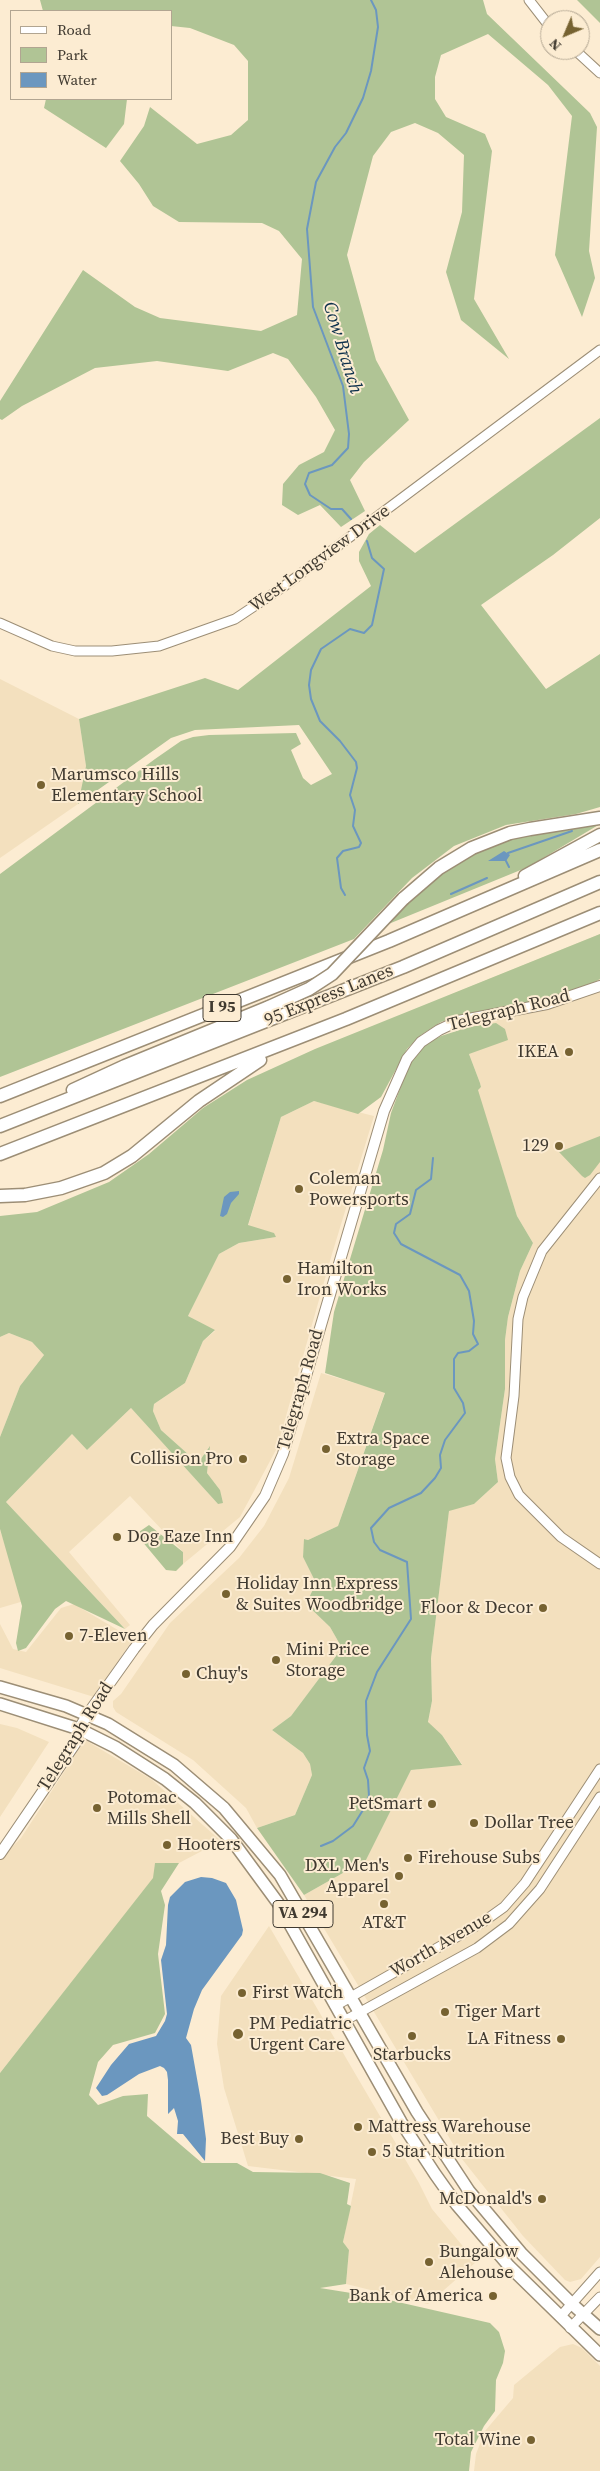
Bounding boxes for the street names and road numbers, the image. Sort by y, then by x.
street label: West Longview Drive [245,501,395,617]
street label: 95 Express Lanes [262,960,396,1032]
street label: Telegraph Road [446,985,572,1037]
road number: I 95 [203,994,241,1021]
street label: Telegraph Road [273,1327,329,1453]
street label: Telegraph Road [34,1678,118,1796]
road number: VA 294 [273,1900,333,1928]
street label: Worth Avenue [386,1907,496,1983]

